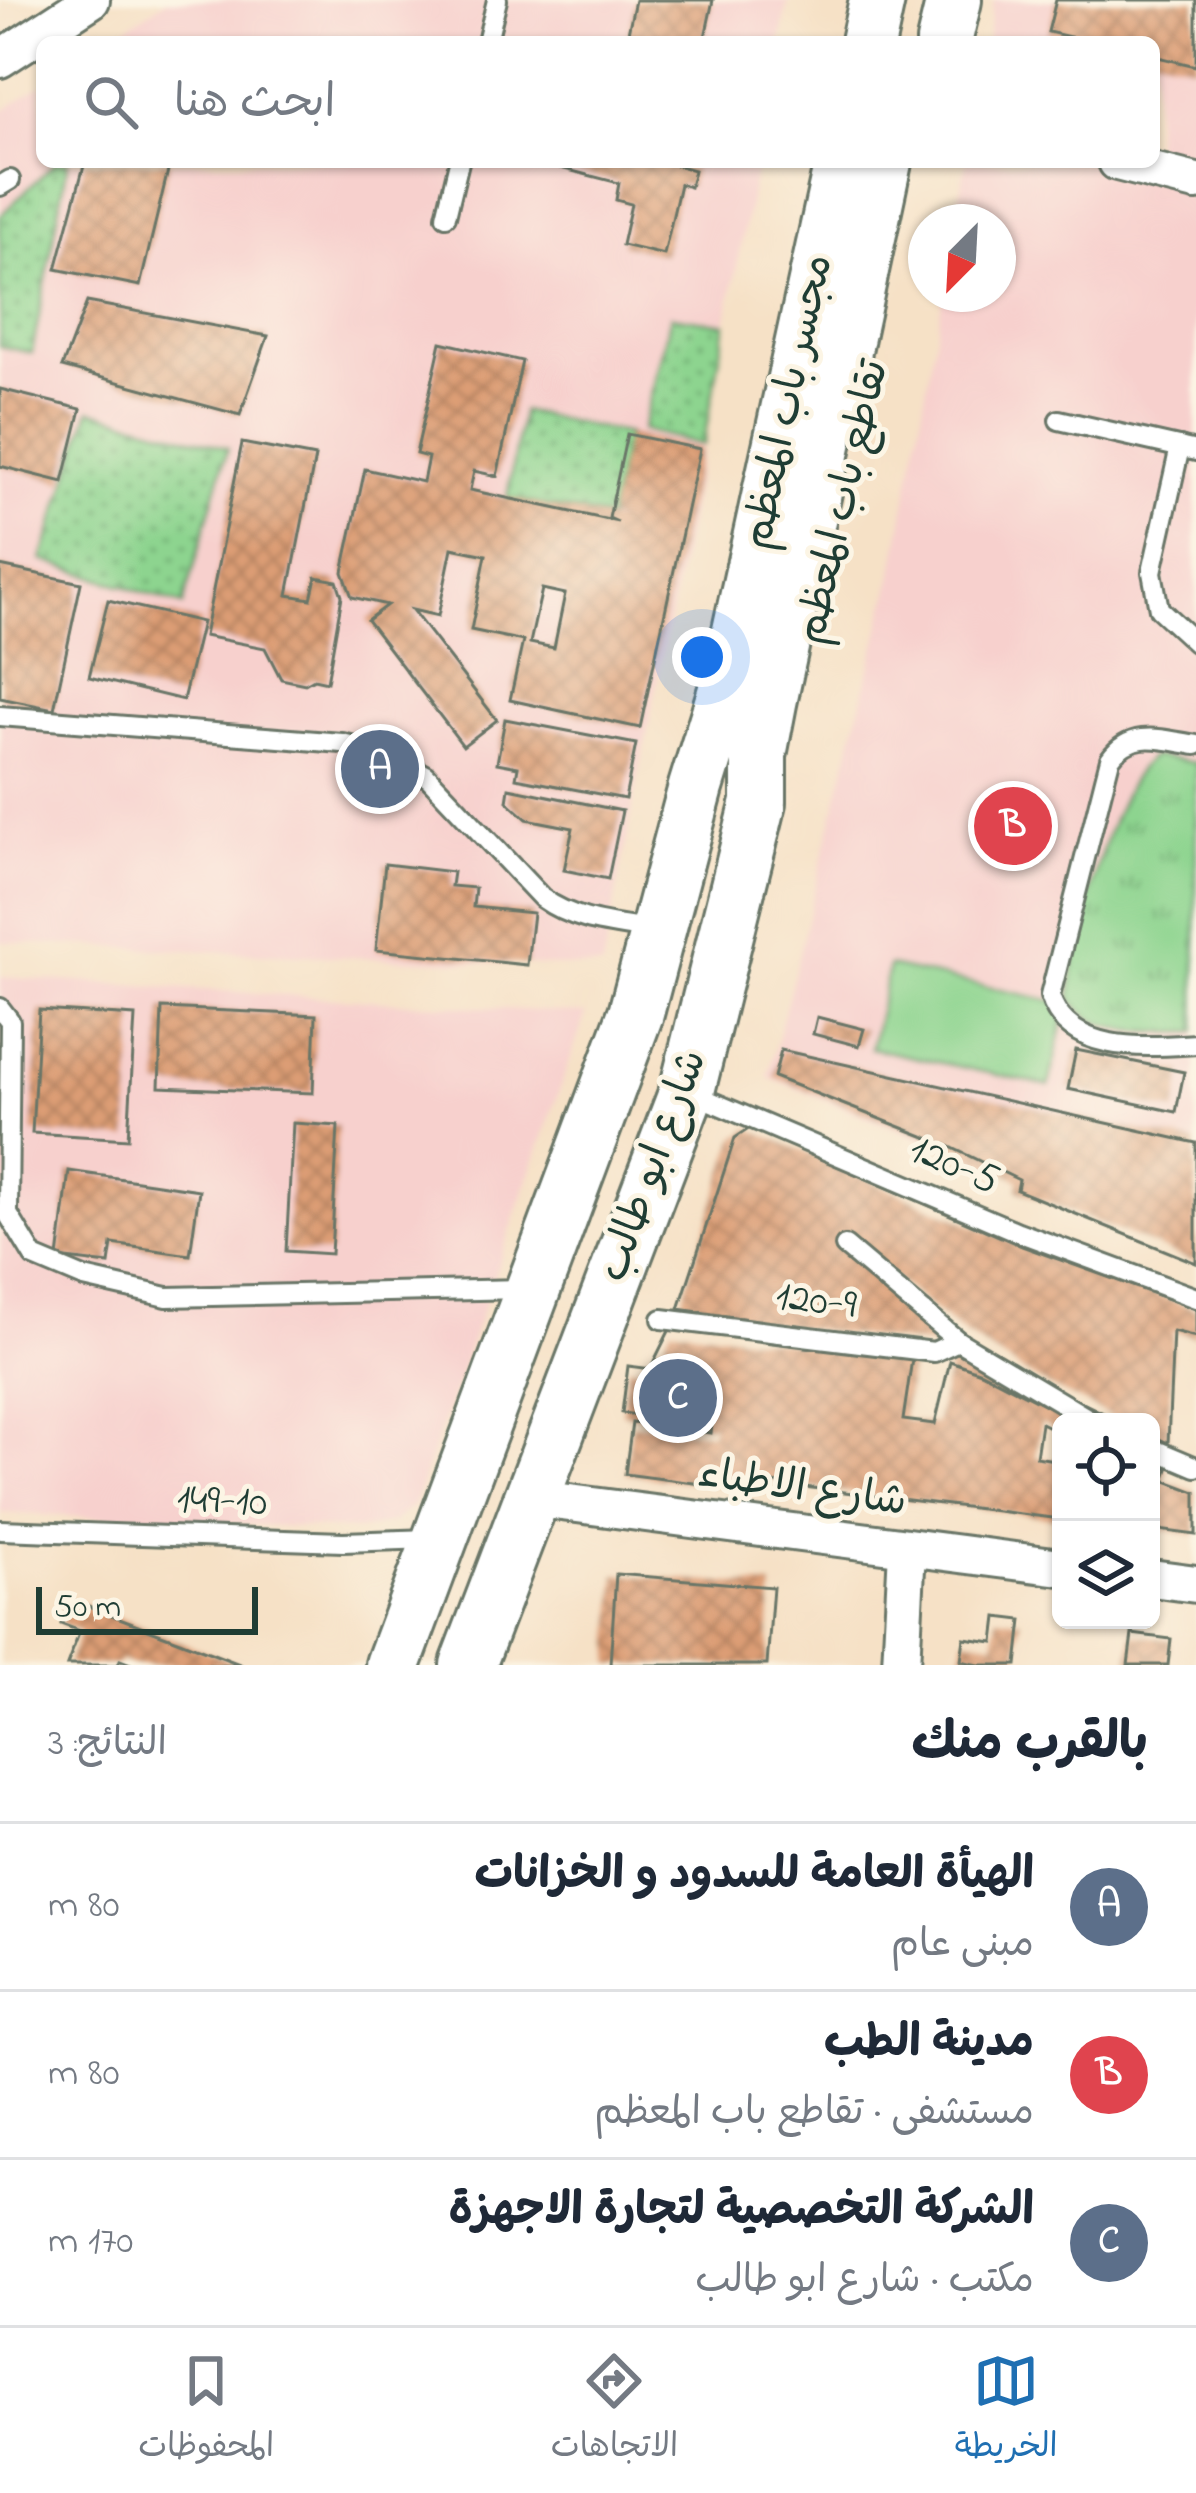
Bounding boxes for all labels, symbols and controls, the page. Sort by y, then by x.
search box [36,36,1160,168]
icon: search [78,69,144,135]
text: ابحث هنا [174,71,336,137]
north arrow [908,204,1016,312]
street label: مجسر باب المعظم [728,249,850,555]
street label: تقاطع باب المعظم [782,353,907,650]
your location [672,627,732,687]
pin: A [341,724,419,814]
pin: B [974,781,1052,871]
street label: شارع ابو طالب [584,1041,724,1291]
street label: 120-5 [900,1120,1008,1212]
street label: 120-9 [772,1267,860,1337]
pin: C [639,1353,717,1443]
map controls [1052,1413,1160,1629]
button: locate [1052,1413,1160,1521]
street label: شارع الاطباء [694,1444,910,1534]
street label: 149-10 [176,1470,268,1534]
button: layers [1052,1521,1160,1629]
scale bar [36,1581,258,1634]
text: 50 m [54,1584,121,1632]
text: بالقرب منك [912,1707,1148,1782]
text: النتائج: 3 [48,1716,167,1773]
text: الهيأة العامة للسدود و الخزانات [475,1843,1034,1909]
text: 80 m [48,1878,120,1935]
text: A [1097,1878,1121,1935]
text: مبنى عام [891,1917,1034,1974]
text: مدينة الطب [824,2011,1034,2077]
text: 80 m [48,2046,120,2103]
text: B [1096,2046,1122,2103]
text: مستشفى · تقاطع باب المعظم [594,2085,1034,2142]
text: الشركة التخصصية لتجارة الاجهزة [448,2179,1034,2245]
text: 170 m [48,2214,133,2271]
text: C [1098,2214,1120,2271]
text: مكتب · شارع ابو طالب [695,2253,1034,2310]
tab: المحفوظات [138,2348,274,2474]
tab: الاتجاهات [551,2348,678,2474]
tab: الخريطة [955,2348,1058,2474]

